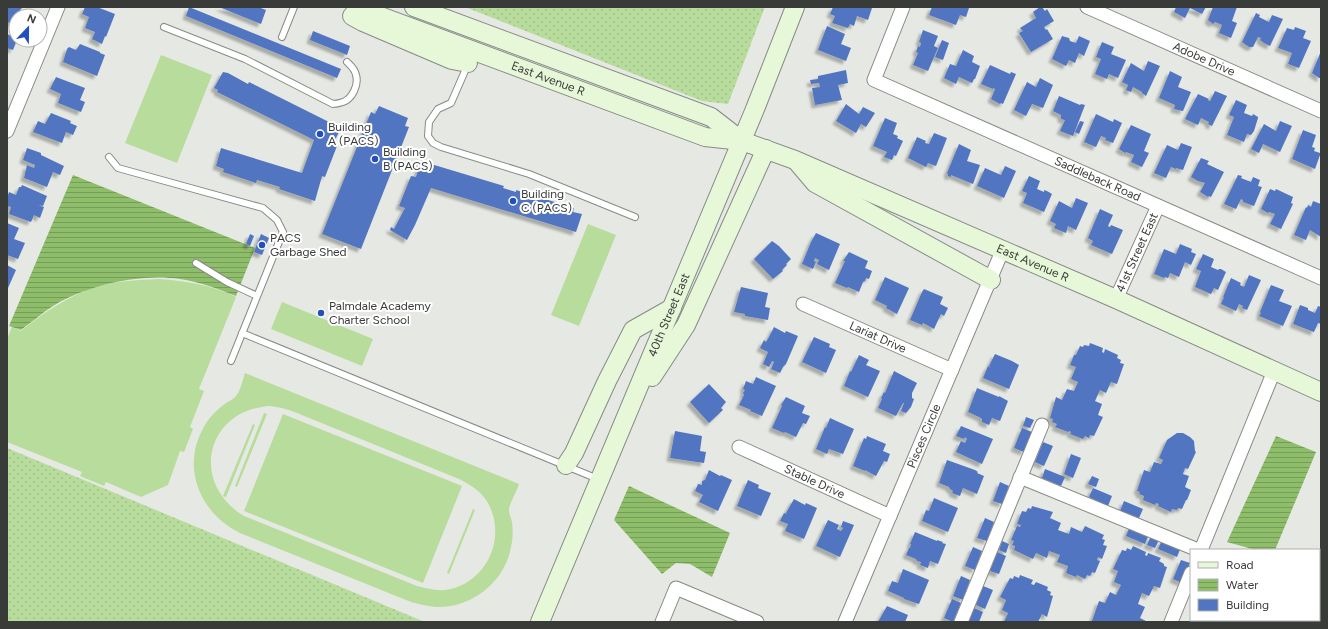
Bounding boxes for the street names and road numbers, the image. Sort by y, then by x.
street label: Adobe Drive [1171,39,1238,79]
street label: East Avenue R [509,58,587,99]
street label: Saddleback Road [1052,154,1143,204]
street label: 41st Street East [1113,210,1161,294]
street label: East Avenue R [994,241,1071,285]
street label: 40th Street East [645,271,693,359]
street label: Lariat Drive [847,319,909,356]
street label: Pisces Circle [904,401,944,470]
street label: Stable Drive [782,462,847,502]

